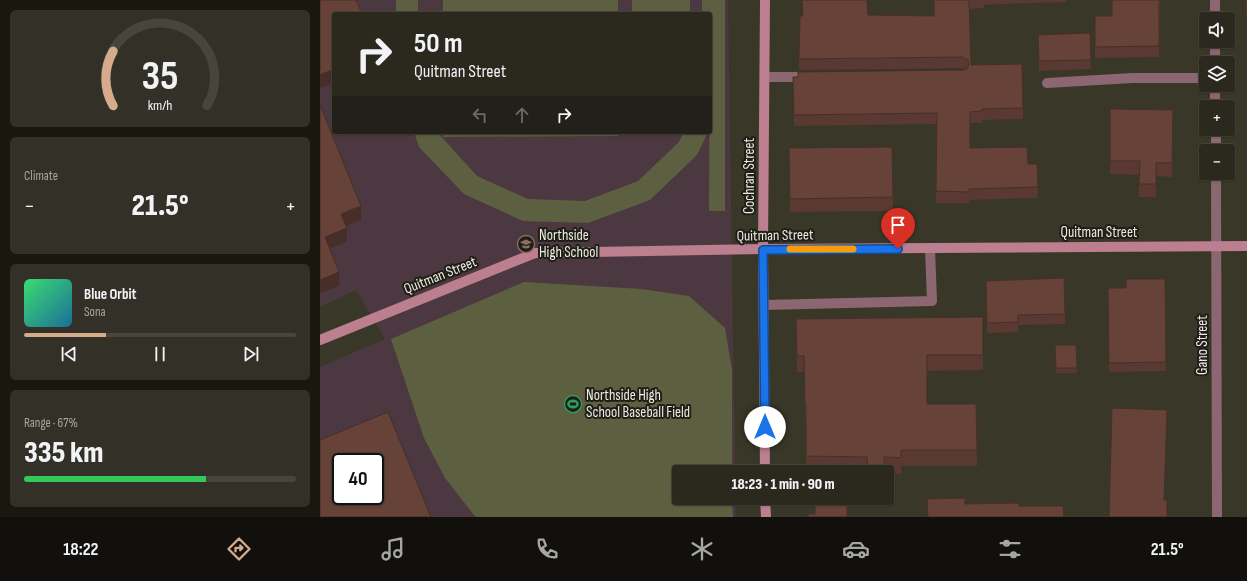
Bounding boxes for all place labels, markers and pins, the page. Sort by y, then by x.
pin [881,208,915,249]
place label: Northside High School [539,226,598,262]
school or university icon: Northside High School [516,234,536,254]
place label: Northside High School Baseball Field [586,386,690,422]
sports icon: Northside High School Baseball Field [563,394,583,414]

